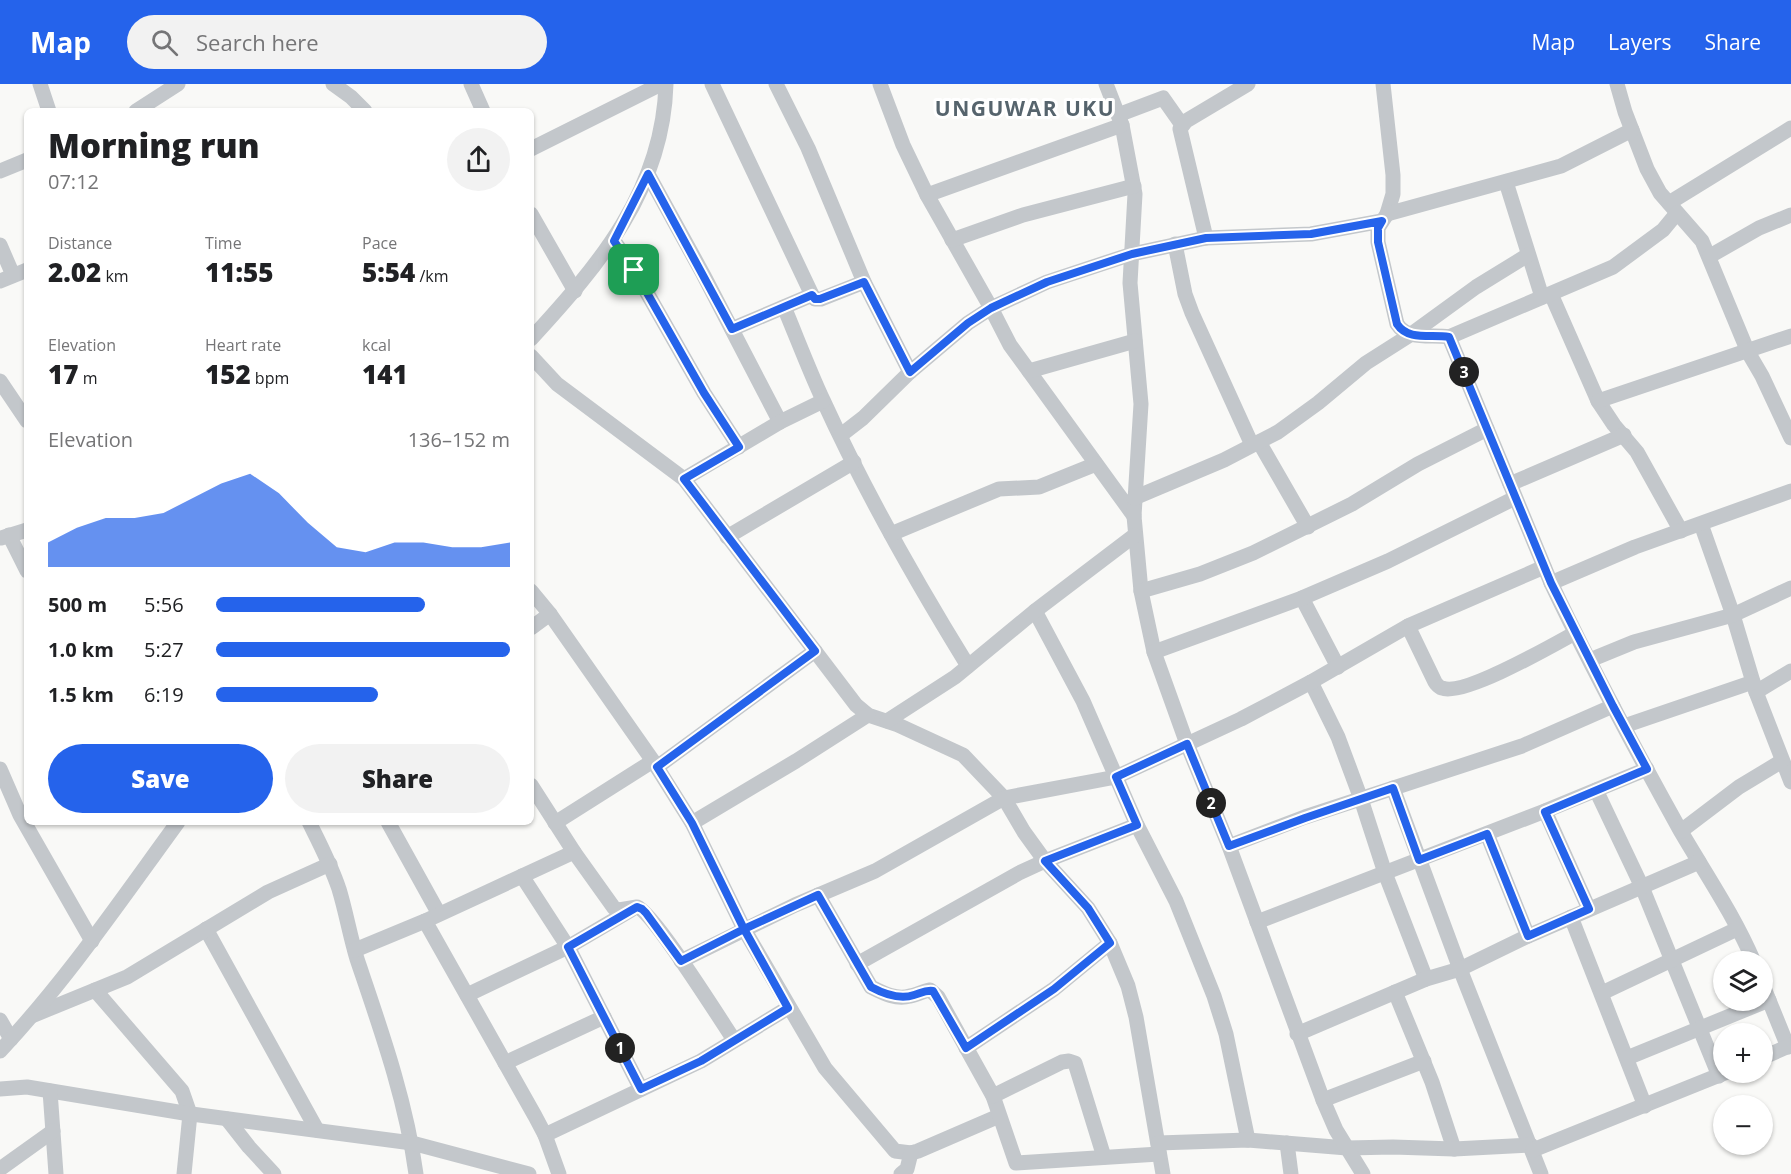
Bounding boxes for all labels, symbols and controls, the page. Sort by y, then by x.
search box [127,15,547,69]
text: Map [30,23,91,61]
icon: search [148,26,181,59]
text: Search here [196,27,319,57]
text: Map [1532,28,1575,56]
text: Layers [1608,28,1672,56]
text: Share [1705,28,1761,56]
district label: UNGUWAR UKU [935,94,1115,122]
text: Morning run [48,123,260,168]
button: share [447,128,510,191]
text: 07:12 [48,168,99,195]
text: Distance [48,232,112,254]
text: Time [205,232,242,254]
text: Pace [362,232,397,254]
pin [608,244,659,295]
icon: arrive [617,253,650,286]
text: 2.02 [48,254,101,290]
text: 11:55 [205,254,273,290]
text: 5:54 [362,254,415,290]
text: km [101,265,129,287]
text: /km [415,265,448,287]
text: Elevation [48,334,116,356]
text: Heart rate [205,334,281,356]
text: kcal [362,334,391,356]
text: 17 [48,356,78,392]
text: 152 [205,356,251,392]
text: 141 [362,356,408,392]
pin: 3 [1449,357,1479,387]
text: 3 [1459,361,1469,383]
text: m [78,367,97,389]
text: bpm [251,367,289,389]
text: Elevation [48,426,133,453]
text: 136–152 m [408,426,510,453]
text: 500 m [48,591,107,618]
text: 5:56 [144,591,184,618]
text: 1.0 km [48,636,114,663]
text: 5:27 [144,636,184,663]
text: 1.5 km [48,681,114,708]
text: 6:19 [144,681,184,708]
button: Save [48,744,273,813]
button: Share [285,744,510,813]
pin: 2 [1196,788,1226,818]
text: 2 [1206,792,1216,814]
map controls [1713,951,1773,1155]
button: layers [1713,951,1773,1011]
button: + [1713,1023,1773,1083]
pin: 1 [605,1033,635,1063]
text: 1 [615,1037,625,1059]
button: − [1713,1095,1773,1155]

